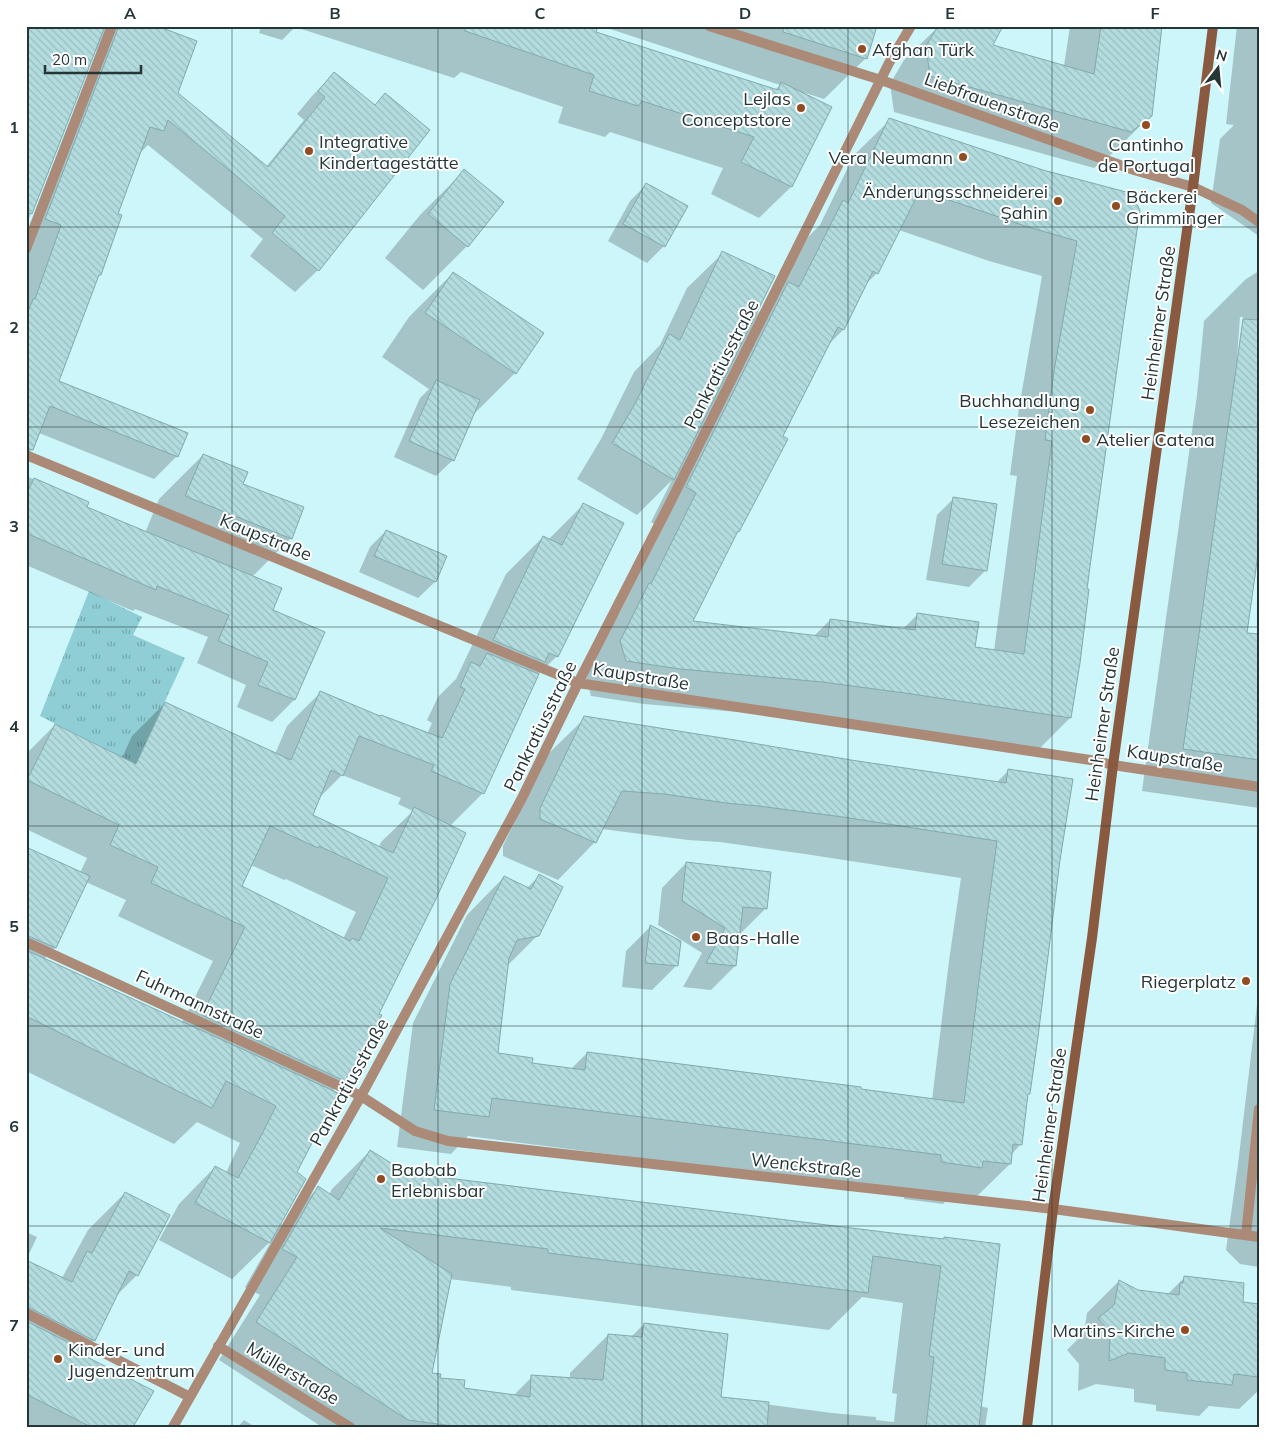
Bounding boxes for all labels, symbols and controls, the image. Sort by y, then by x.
text: A [124,3,136,23]
text: B [329,3,341,23]
text: C [535,3,546,23]
text: D [739,3,751,23]
text: E [945,3,955,23]
text: F [1150,3,1160,23]
place label: Afghan Türk [872,38,975,61]
scale bar [45,42,141,74]
north arrow [1192,42,1242,92]
marker: Afghan Türk [856,43,868,55]
text: N [1214,45,1229,66]
text: 20 m [52,50,87,69]
street label: Liebfrauenstraße [921,67,1063,137]
place label: Lejlas Conceptstore [681,87,791,131]
marker: Lejlas Conceptstore [795,102,807,114]
text: 1 [9,117,19,137]
marker: Cantinho de Portugal [1140,119,1152,131]
place label: Integrative Kindertagestätte [319,130,459,174]
place label: Cantinho de Portugal [1098,133,1194,177]
marker: Integrative Kindertagestätte [303,145,315,157]
place label: Vera Neumann [828,146,953,169]
marker: Vera Neumann [957,151,969,163]
place label: Änderungsschneiderei Şahin [862,180,1048,224]
place label: Bäckerei Grimminger [1126,185,1224,229]
marker: Änderungsschneiderei Şahin [1052,195,1064,207]
marker: Bäckerei Grimminger [1110,200,1122,212]
street label: Heinheimer Straße [1136,244,1180,402]
street label: Pankratiusstraße [678,295,764,433]
text: 2 [9,317,19,337]
place label: Buchhandlung Lesezeichen [959,389,1080,433]
marker: Buchhandlung Lesezeichen [1084,404,1096,416]
place label: Atelier Catena [1096,428,1215,451]
marker: Atelier Catena [1080,433,1092,445]
street label: Kaupstraße [217,508,315,566]
text: 3 [9,516,19,536]
street label: Heinheimer Straße [1080,645,1124,803]
street label: Pankratiusstraße [498,657,582,795]
street label: Kaupstraße [591,657,691,695]
text: 4 [9,716,19,736]
street label: Kaupstraße [1125,739,1225,777]
text: 5 [9,916,19,936]
place label: Baas-Halle [706,926,799,949]
marker: Baas-Halle [690,931,702,943]
street label: Fuhrmannstraße [132,964,268,1044]
place label: Riegerplatz [1141,970,1236,993]
marker: Riegerplatz [1240,975,1252,987]
street label: Pankratiusstraße [304,1014,394,1150]
street label: Heinheimer Straße [1027,1046,1071,1204]
text: 6 [9,1116,19,1136]
street label: Wenckstraße [750,1148,862,1182]
place label: Baobab Erlebnisbar [391,1158,485,1202]
marker: Baobab Erlebnisbar [375,1173,387,1185]
text: 7 [9,1315,19,1335]
place label: Martins-Kirche [1053,1319,1175,1342]
marker: Martins-Kirche [1179,1324,1191,1336]
street label: Müllerstraße [242,1336,344,1410]
place label: Kinder- und Jugendzentrum [68,1338,195,1382]
marker: Kinder- und Jugendzentrum [52,1353,64,1365]

